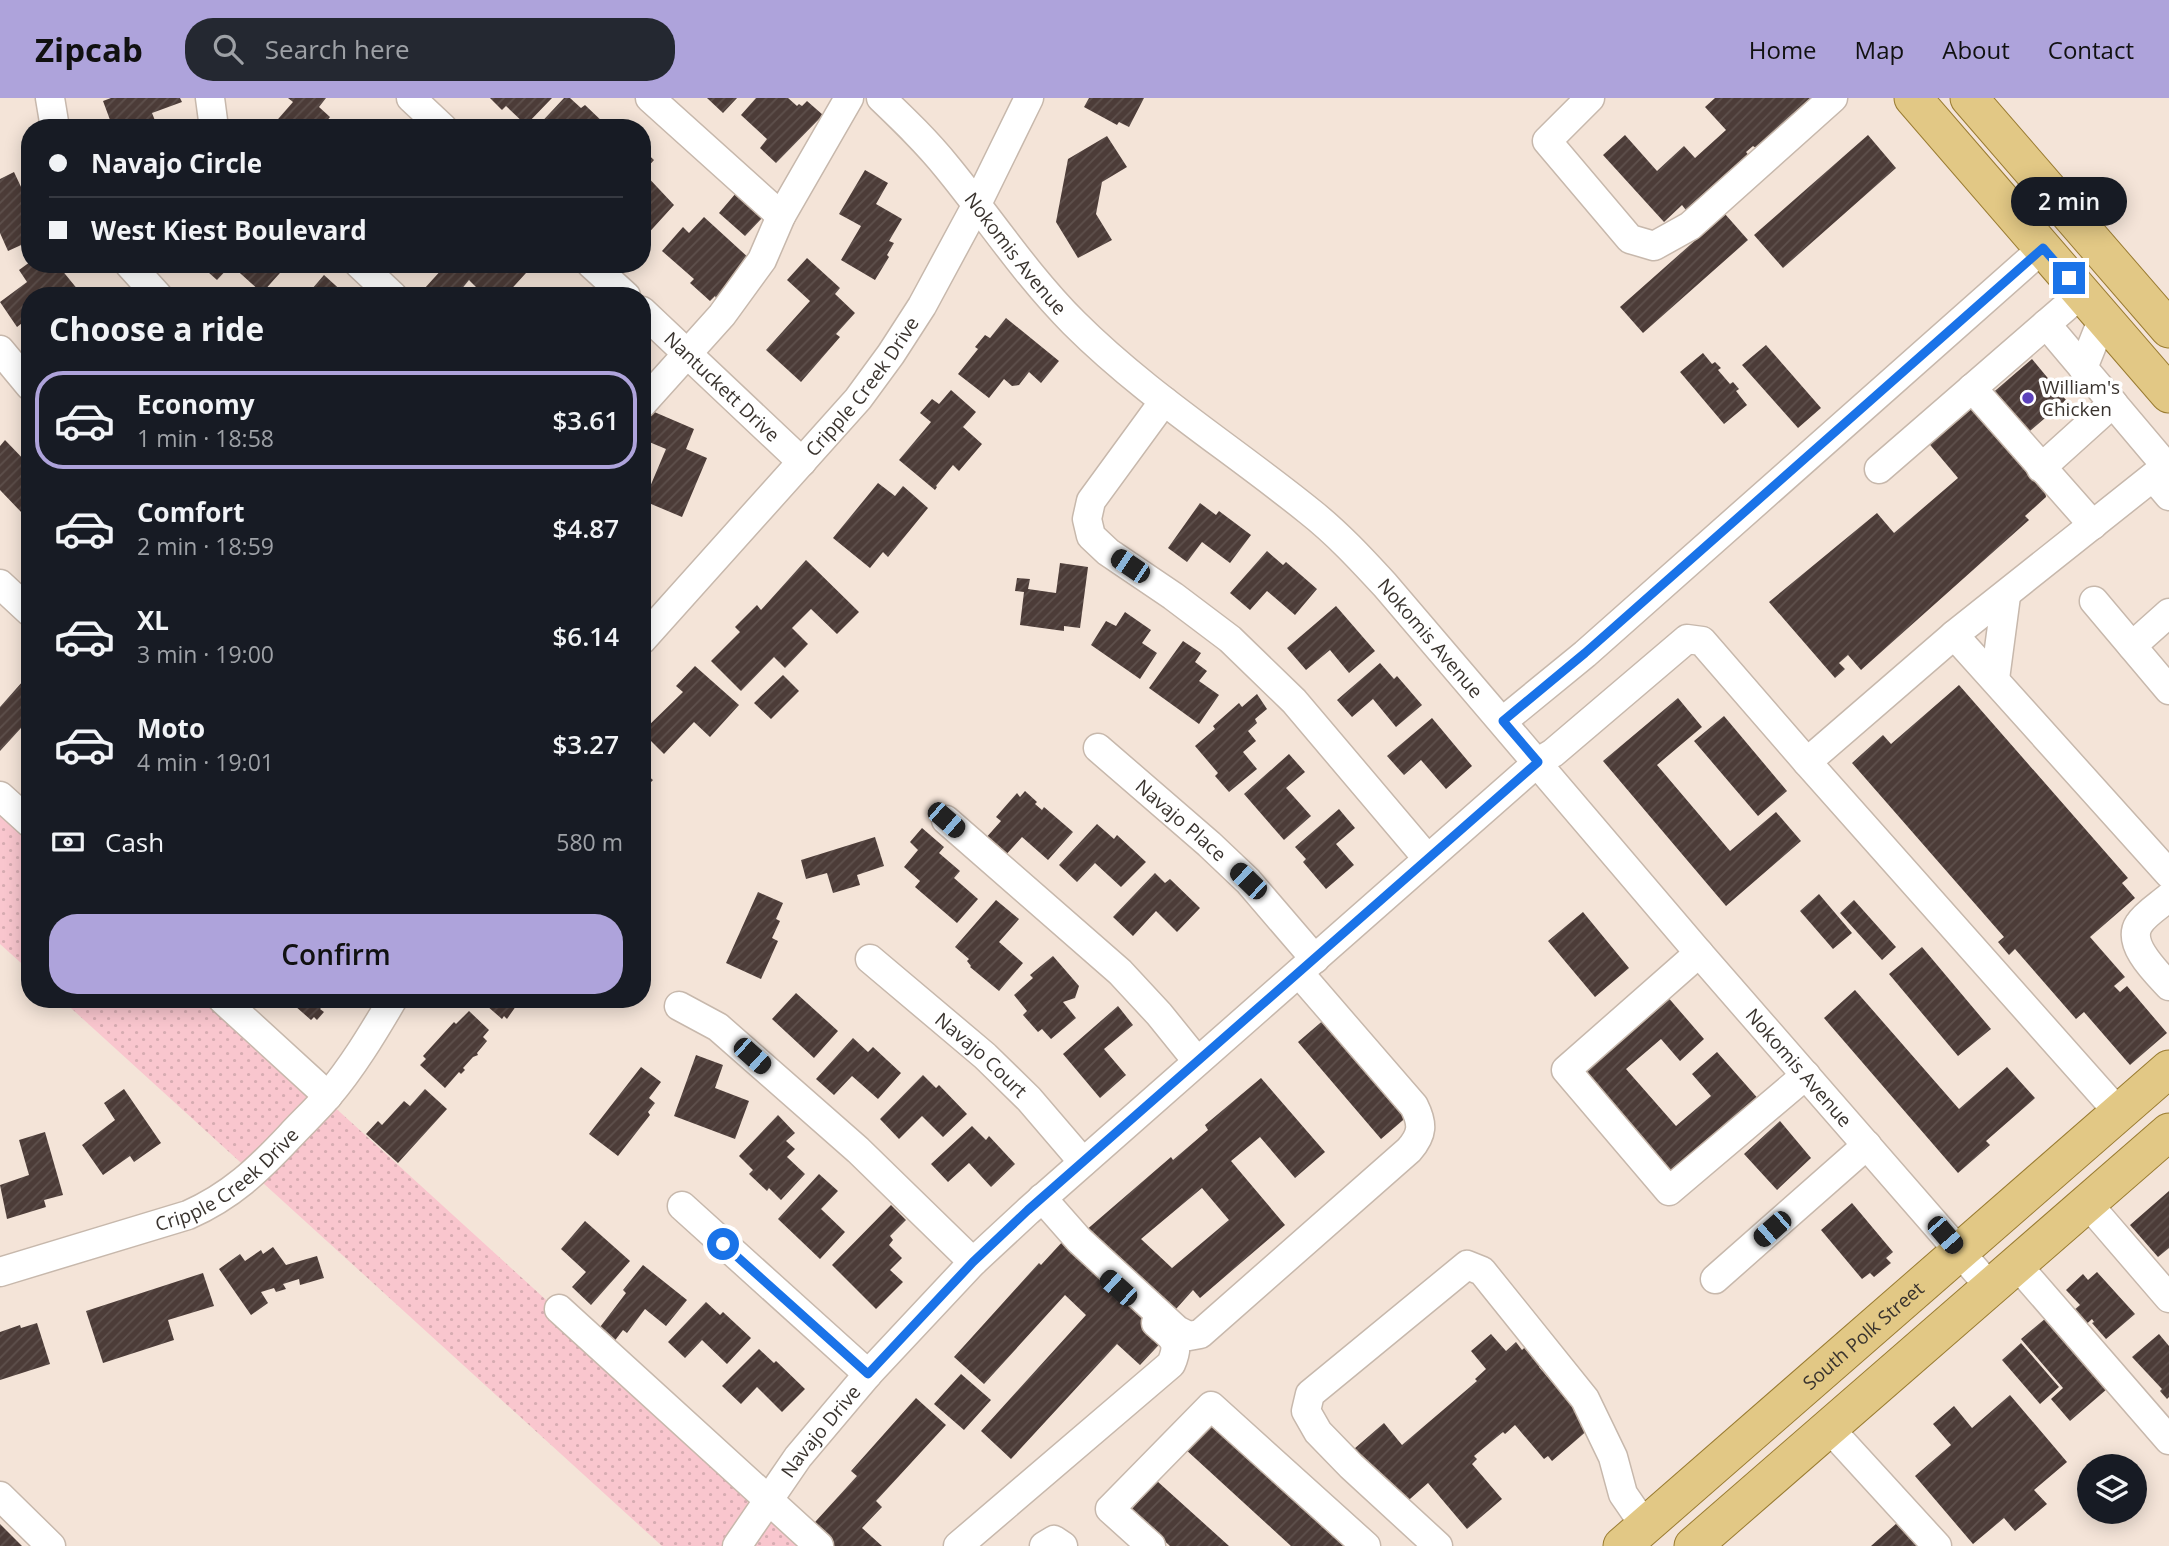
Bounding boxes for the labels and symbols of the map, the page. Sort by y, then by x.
callout: 2 min [2011,176,2127,226]
street label: Nokomis Avenue [959,187,1072,320]
route end [2053,262,2085,294]
street label: Cripple Creek Drive [800,312,925,462]
street label: Nantuckett Drive [659,326,785,447]
place label: William's Chicken [2042,374,2120,422]
marker: William's Chicken [2020,390,2036,406]
car [1107,546,1154,586]
street label: Nokomis Avenue [1372,573,1489,703]
street label: Navajo Place [1130,773,1232,867]
car [924,798,969,842]
car [1226,859,1271,903]
street label: Nokomis Avenue [1740,1003,1858,1133]
street label: Navajo Court [930,1007,1033,1103]
car [730,1034,775,1078]
street label: Cripple Creek Drive [152,1122,304,1237]
car [1750,1207,1795,1251]
car [1924,1212,1967,1258]
route start [707,1228,739,1260]
car [1096,1266,1141,1310]
street label: South Polk Street [1797,1276,1929,1396]
street label: Navajo Drive [775,1379,866,1483]

